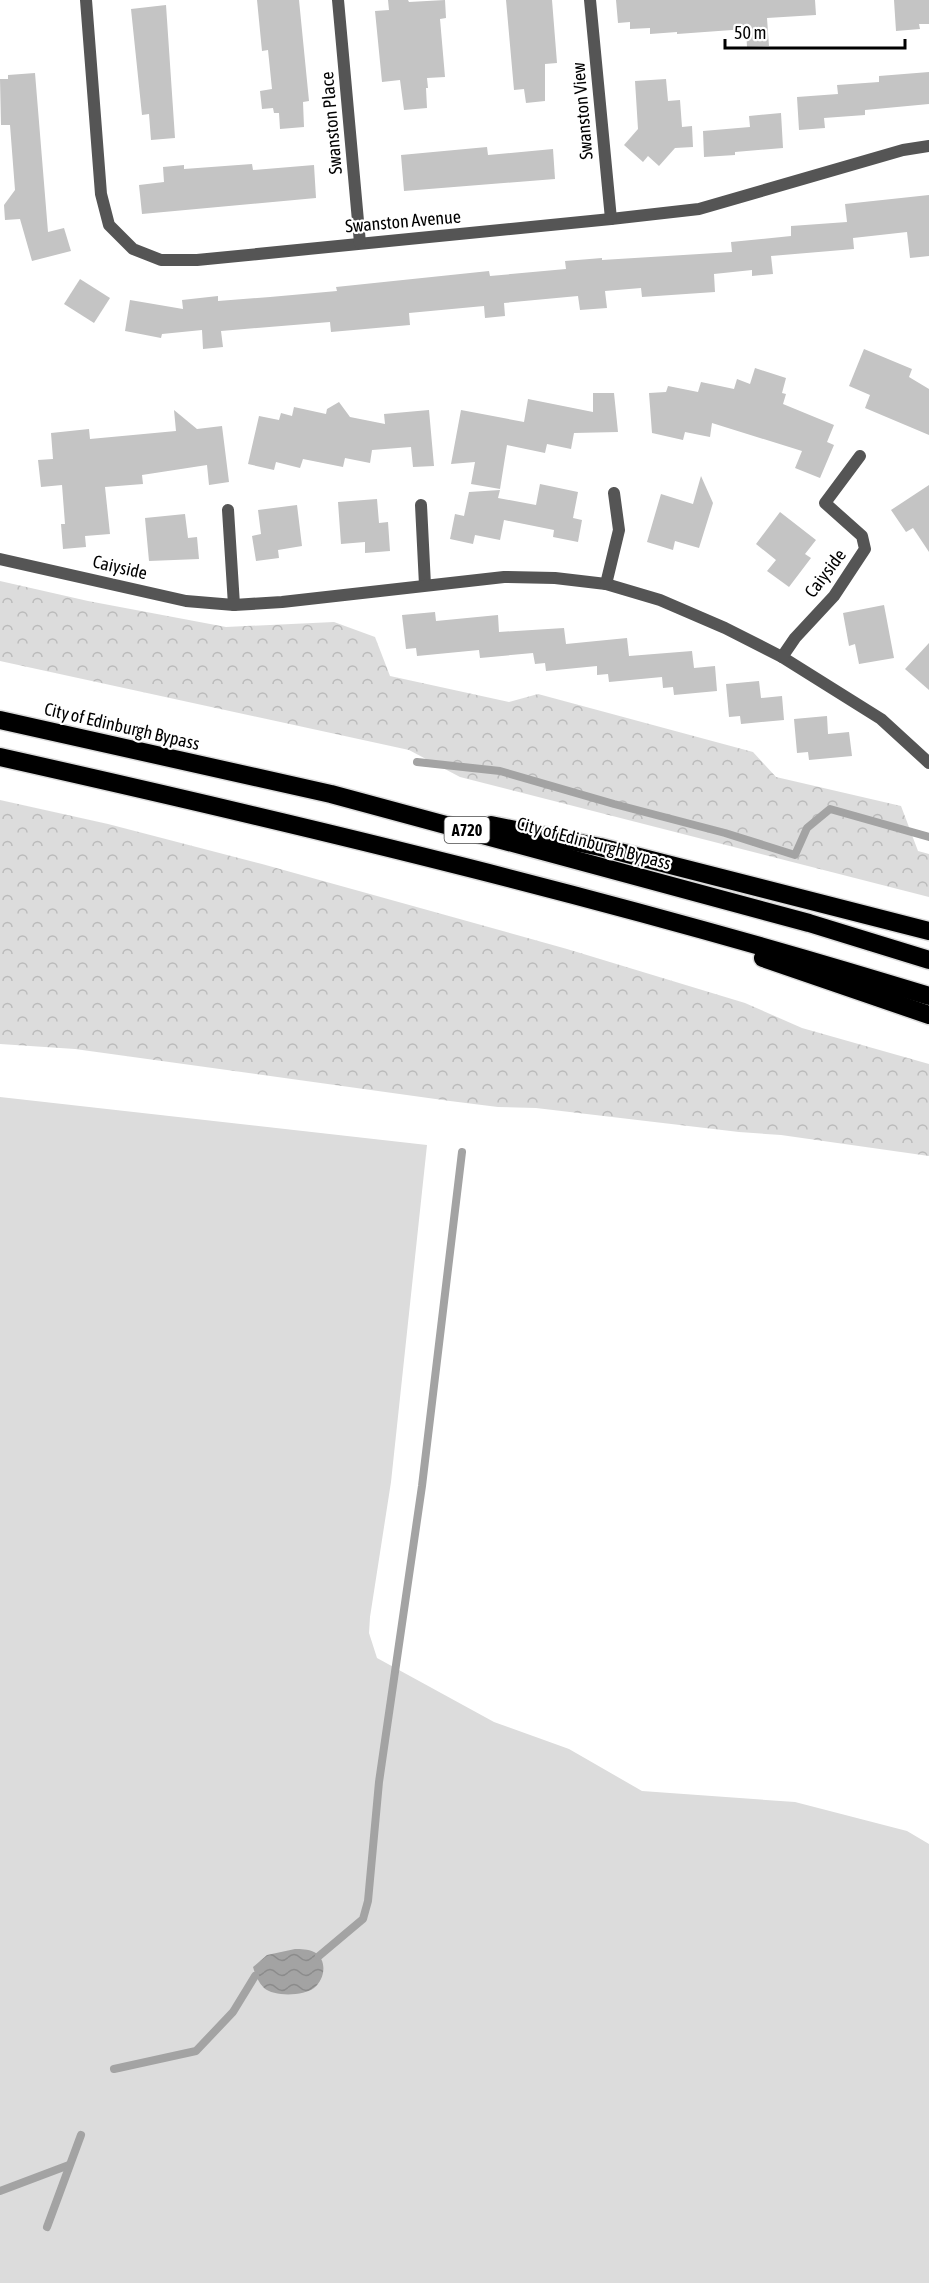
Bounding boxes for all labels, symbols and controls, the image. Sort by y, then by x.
scale bar [725,12,905,50]
text: 50 m [734,22,766,43]
street label: Swanston View [567,61,597,161]
street label: Swanston Place [316,71,346,175]
street label: Swanston Avenue [344,205,462,237]
street label: Caiyside [800,545,850,601]
street label: Caiyside [91,551,149,583]
street label: City of Edinburgh Bypass [42,698,202,754]
street label: City of Edinburgh Bypass [515,812,673,874]
road number: A720 [444,817,490,843]

